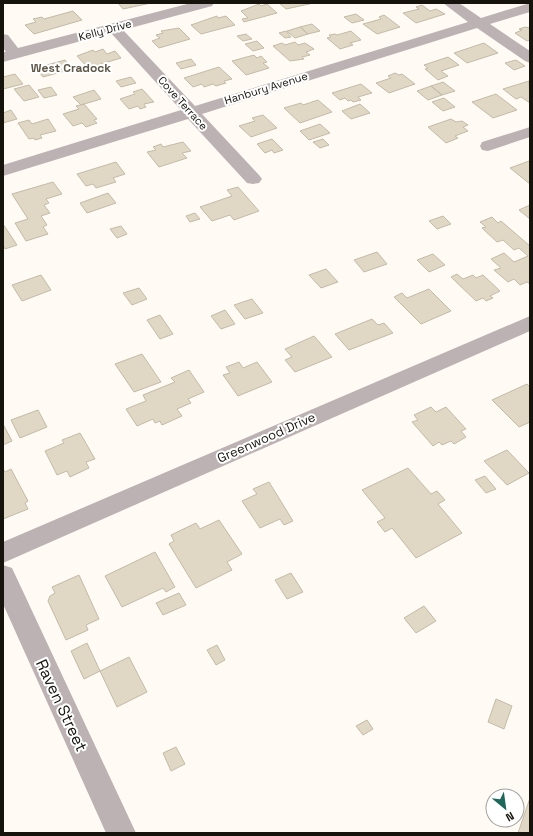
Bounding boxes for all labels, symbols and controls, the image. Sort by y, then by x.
street label: Kelly Drive [77,16,133,44]
district label: West Cradock [31,60,111,76]
street label: Hanbury Avenue [223,69,309,107]
street label: Cove Terrace [155,73,211,133]
street label: Greenwood Drive [214,408,318,467]
street label: Raven Street [31,656,92,755]
north arrow [485,788,525,828]
text: N [503,809,516,825]

